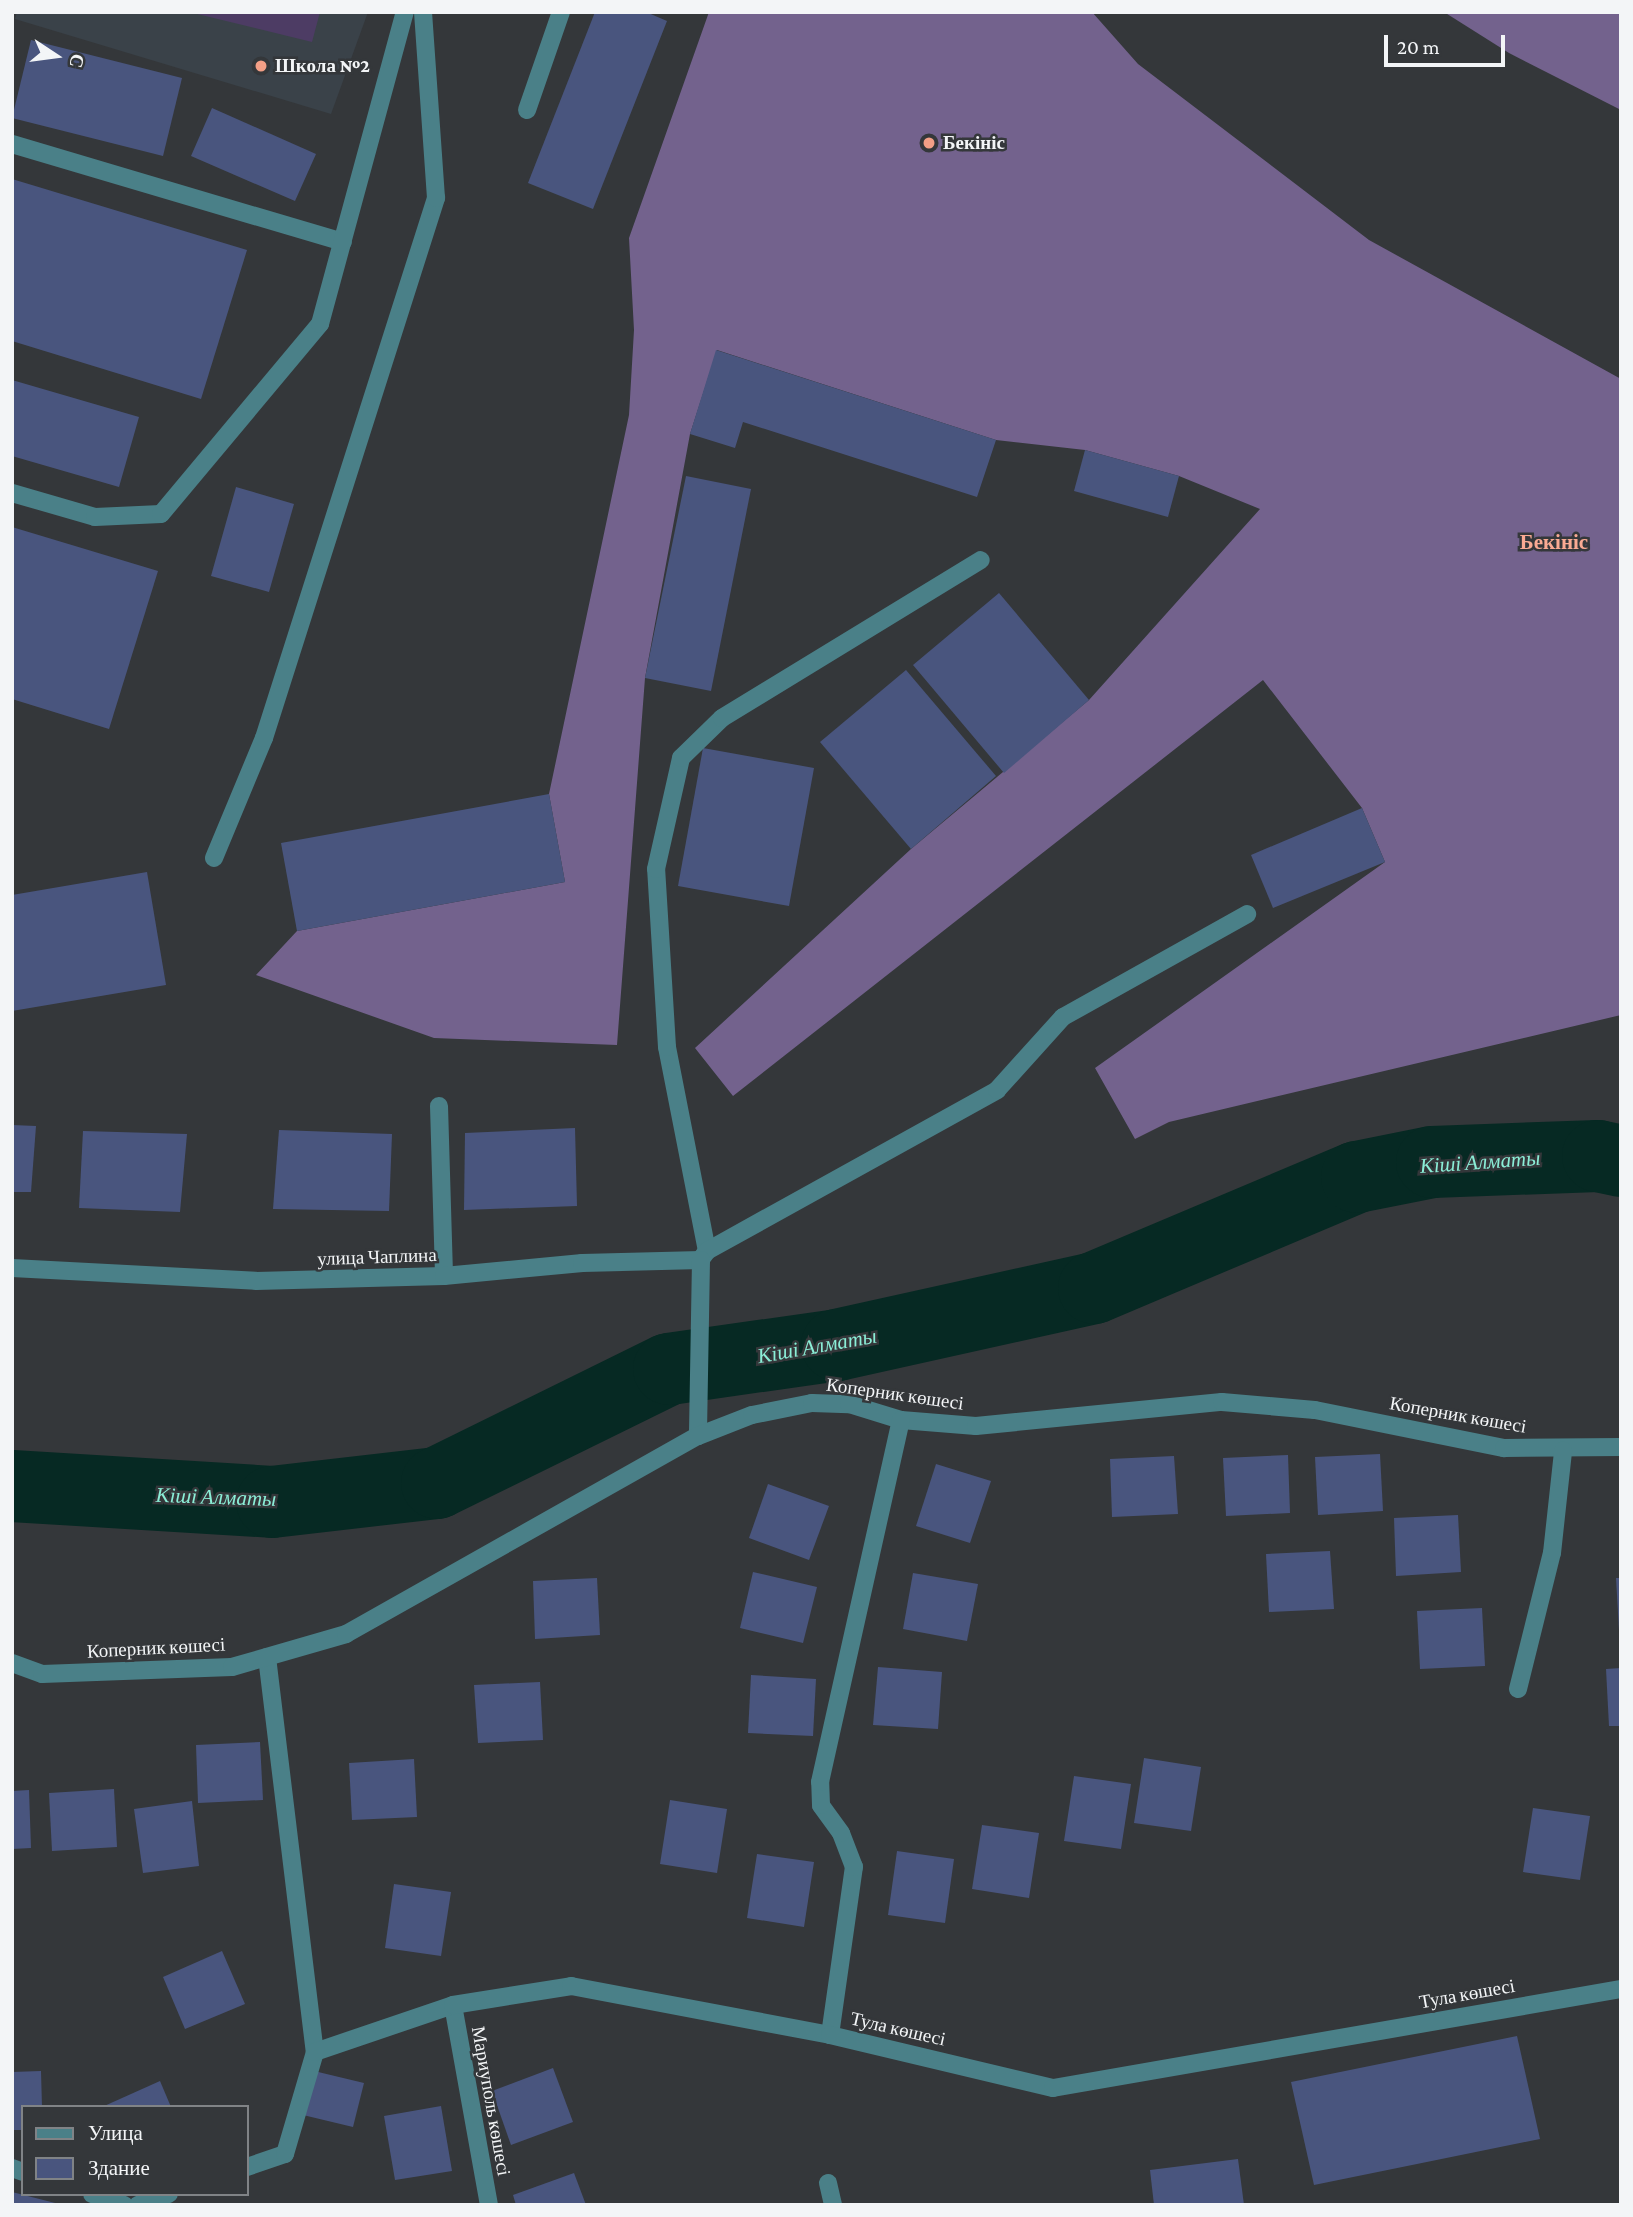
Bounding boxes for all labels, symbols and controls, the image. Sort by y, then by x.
north arrow [21,21,91,91]
scale bar [1388,21,1509,65]
text: 20 m [1397,35,1440,59]
text: С [65,52,89,70]
place label: Школа №2 [275,55,370,77]
marker: Школа №2 [253,58,269,74]
place label: Бекініс [943,132,1005,154]
marker: Бекініс [921,135,937,151]
district label: Бекініс [1520,529,1588,555]
water label: Кіші Алматы [1419,1145,1541,1179]
street label: улица Чаплина [317,1244,437,1270]
water label: Кіші Алматы [755,1323,879,1369]
street label: Коперник көшесі [825,1373,965,1415]
street label: Коперник көшесі [1388,1392,1528,1438]
water label: Кіші Алматы [155,1482,277,1512]
street label: Коперник көшесі [86,1633,226,1663]
street label: Тула көшесі [1417,1974,1517,2014]
street label: Тула көшесі [848,2007,948,2051]
street label: Мариуполь көшесі [467,2024,515,2178]
legend [21,2105,248,2196]
text: Улица [88,2121,143,2145]
text: Здание [88,2156,150,2180]

